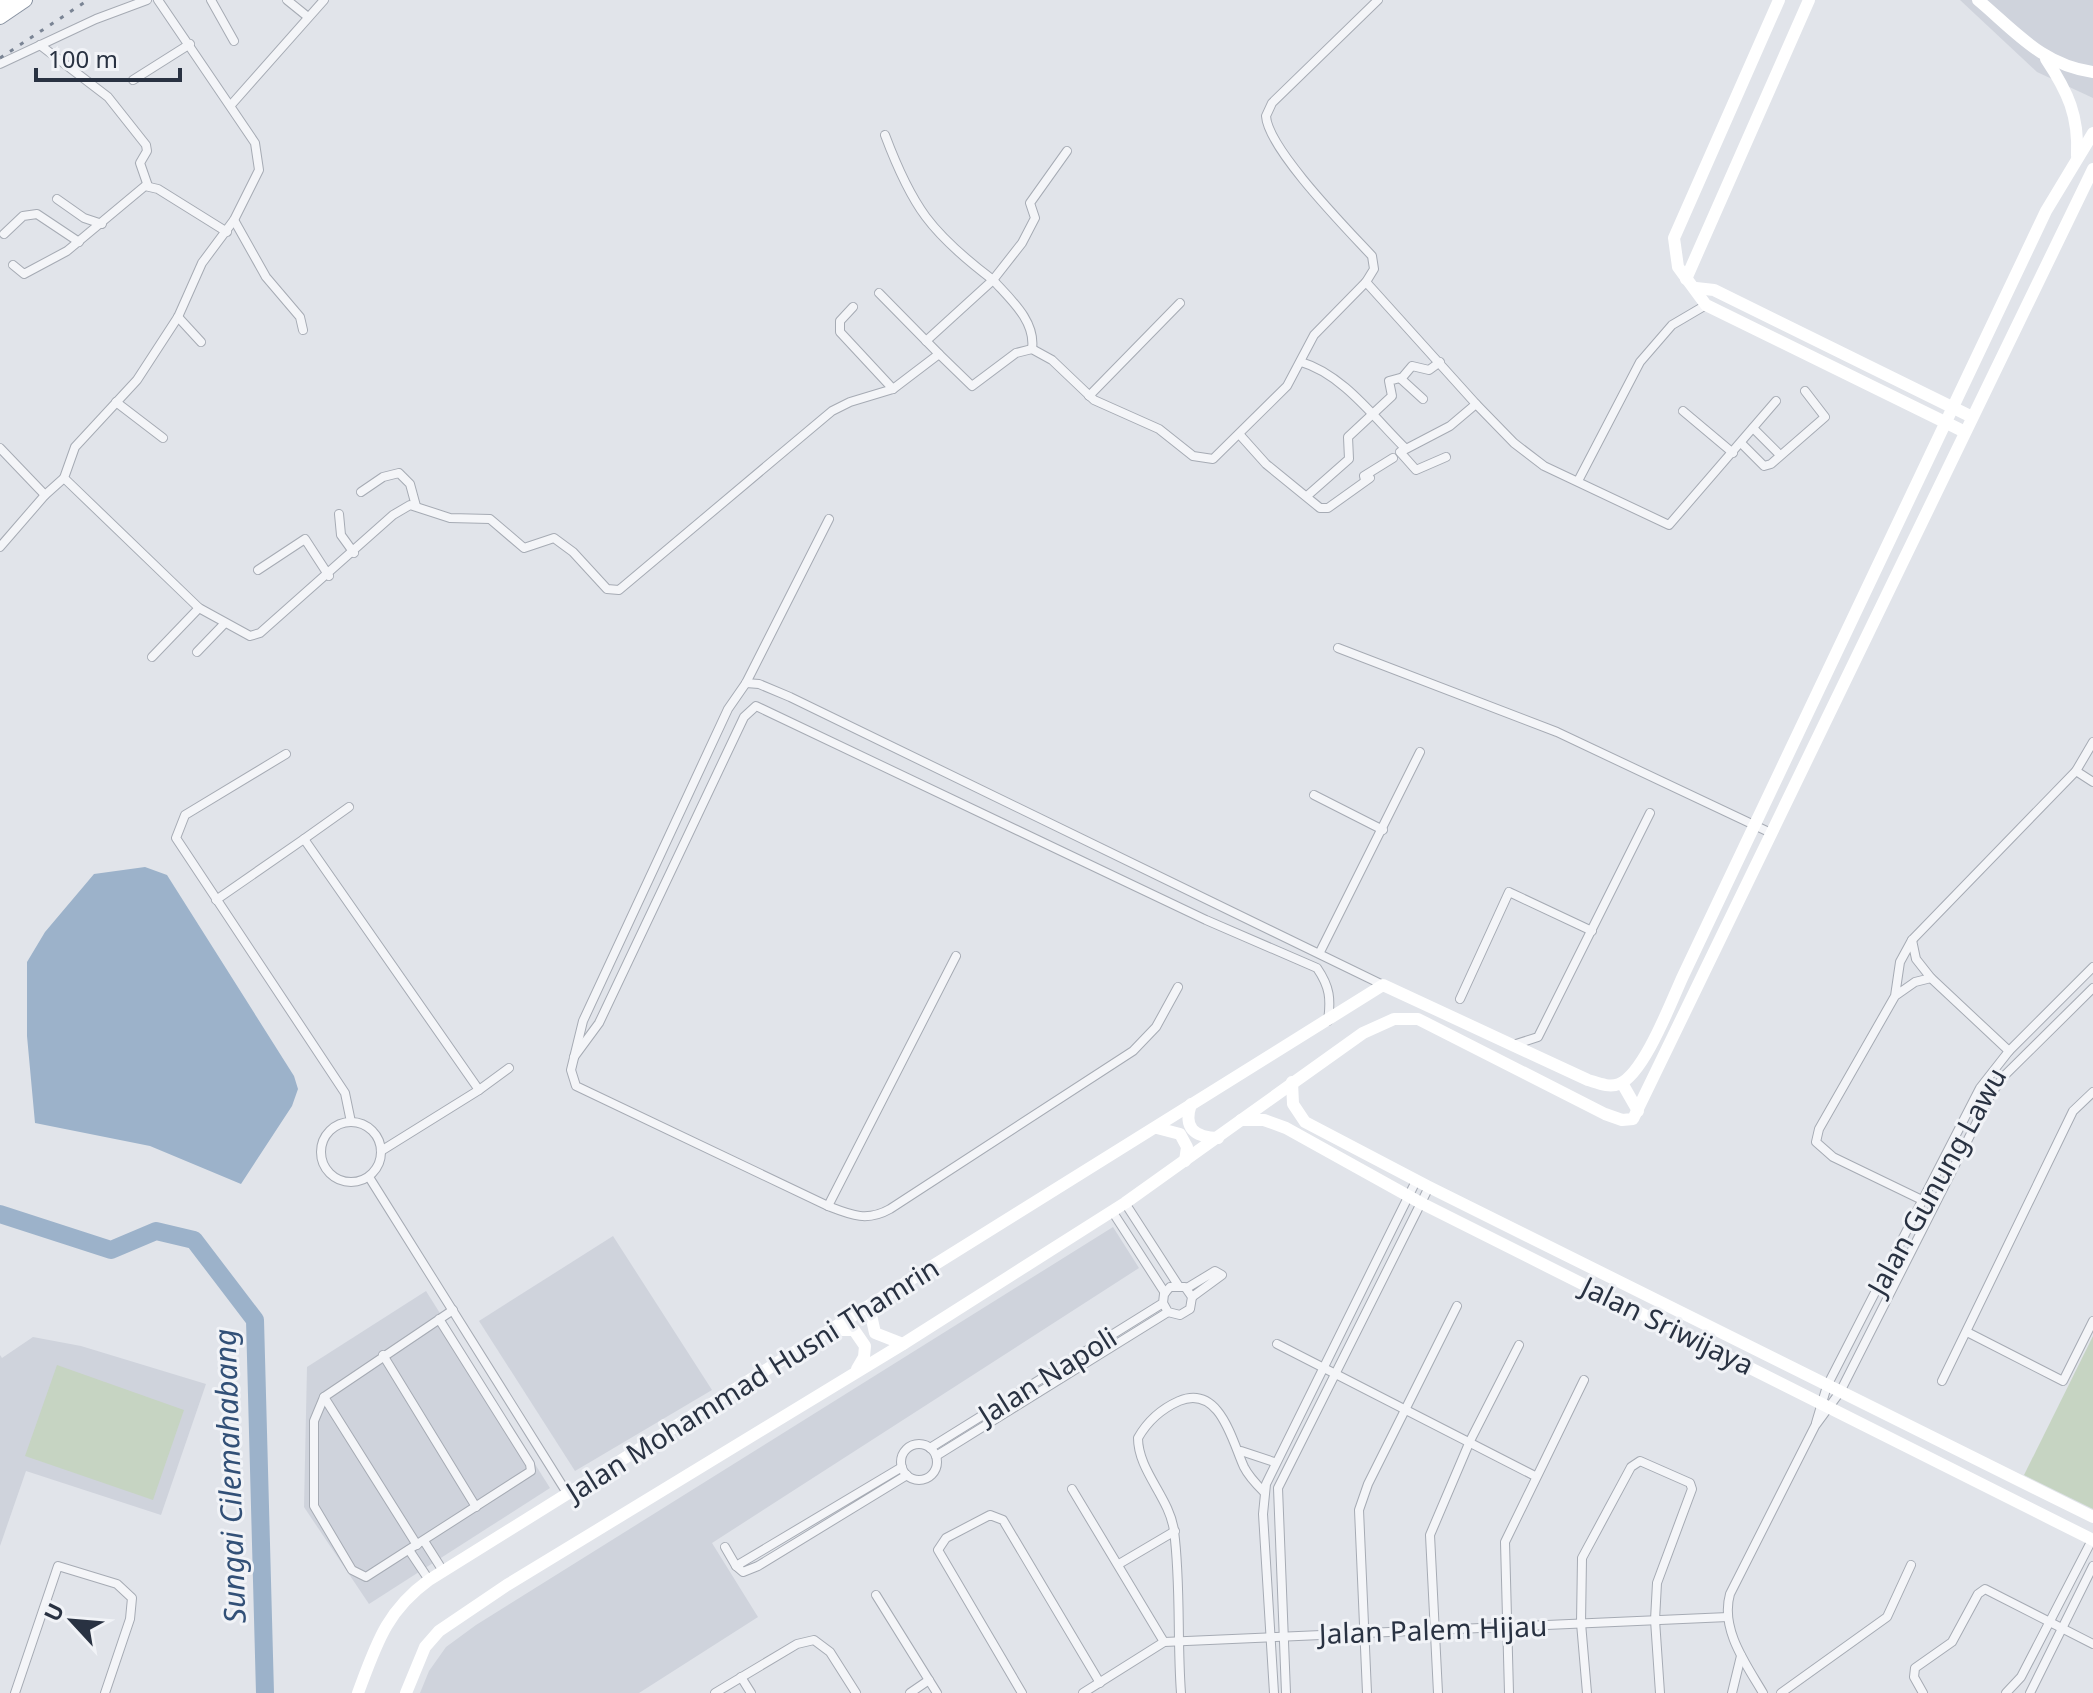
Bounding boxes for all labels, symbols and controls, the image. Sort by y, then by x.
scale bar [36,32,180,82]
text: 100 m [48,42,118,75]
street label: Jalan Gunung Lawu [1856,1060,2014,1304]
street label: Jalan Mohammad Husni Thamrin [556,1248,946,1511]
street label: Jalan Sriwijaya [1573,1266,1760,1383]
street label: Jalan Napoli [968,1317,1123,1434]
water label: Sungai Cilemahabang [203,1328,255,1624]
north arrow [32,1581,112,1661]
text: U [36,1598,70,1626]
street label: Jalan Palem Hijau [1315,1606,1548,1652]

